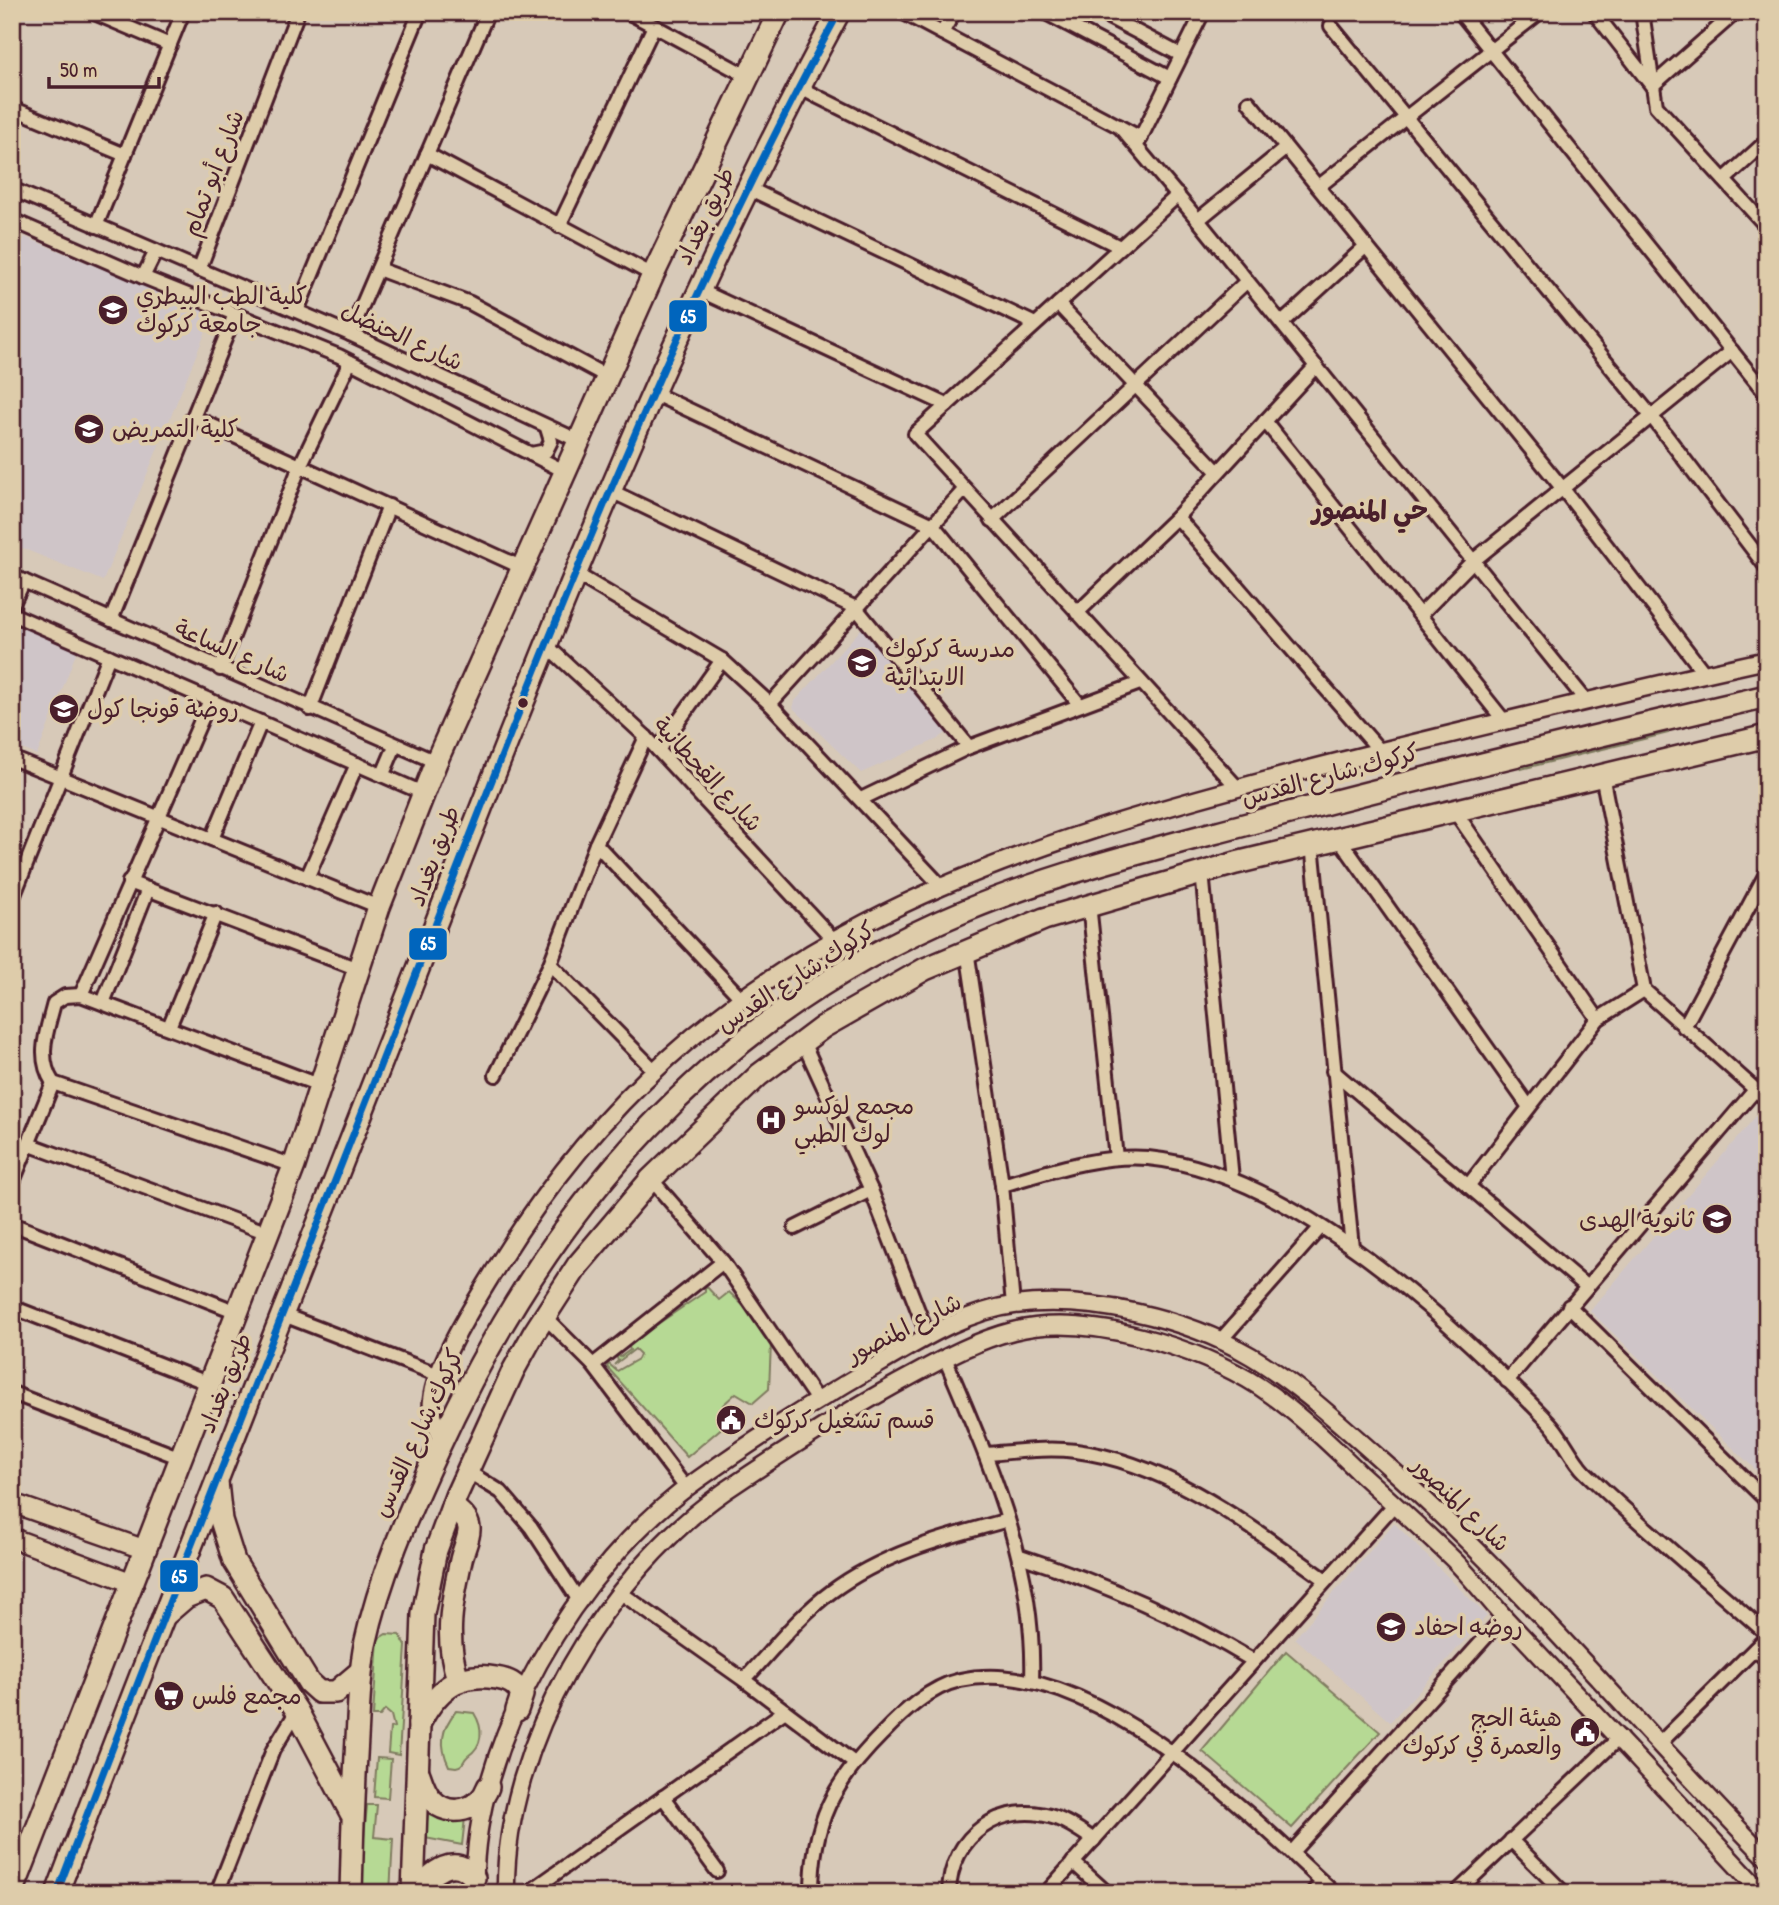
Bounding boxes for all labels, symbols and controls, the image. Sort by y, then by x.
scale bar [49,46,159,90]
text: 50 m [60,55,97,84]
street label: شارع أبو تمام [173,105,254,241]
street label: طريق بغداد [667,161,742,270]
place label: كلية الطب البيطري جامعة كركوك [136,279,307,340]
school or university icon: كلية الطب البيطري جامعة كركوك [96,293,130,327]
street label: شارع الحنضل [335,293,469,379]
line badge: 65 [668,299,708,333]
text: 65 [680,303,697,329]
school or university icon: كلية التمريض [72,412,106,446]
place label: كلية التمريض [112,412,238,444]
district label: حي المنصور [1310,492,1428,534]
street label: شارع الساعة [169,611,295,691]
place label: مدرسة كركوك الابتدائية [885,632,1015,692]
school or university icon: مدرسة كركوك الابتدائية [845,646,879,680]
school or university icon: روضة قونجا كول [47,692,81,726]
place label: روضة قونجا كول [87,692,239,725]
unlabelled marker [516,696,530,710]
street label: شارع القحطانية [646,709,770,839]
street label: كركوك,شارع القدس [1237,735,1423,815]
street label: طريق بغداد [399,801,467,911]
street label: كركوك,شارع القدس [710,913,882,1041]
line badge: 65 [408,927,448,961]
text: 65 [420,930,437,956]
place label: مجمع لوكسو لوك الطبي [793,1089,914,1155]
hospital icon: مجمع لوكسو لوك الطبي [754,1103,788,1137]
place label: ثانوية الهدى [1579,1202,1695,1234]
school or university icon: ثانوية الهدى [1700,1202,1734,1236]
street label: شارع المنصور [839,1284,967,1372]
street label: طريق بغداد [190,1328,259,1437]
street label: كركوك,شارع القدس [364,1343,472,1523]
public building icon: قسم تشغيل كركوك [714,1403,748,1437]
place label: قسم تشغيل كركوك [754,1403,935,1438]
street label: شارع المنصور [1403,1447,1518,1560]
line badge: 65 [159,1559,199,1593]
text: 65 [171,1563,188,1589]
school or university icon: روضه احفاد [1374,1610,1408,1644]
place label: روضه احفاد [1414,1610,1523,1642]
supermarket icon: مجمع فلس [152,1679,186,1713]
place label: مجمع فلس [192,1679,302,1713]
place label: هيئة الحج والعمرة في كركوك [1402,1701,1562,1763]
public building icon: هيئة الحج والعمرة في كركوك [1568,1715,1602,1749]

